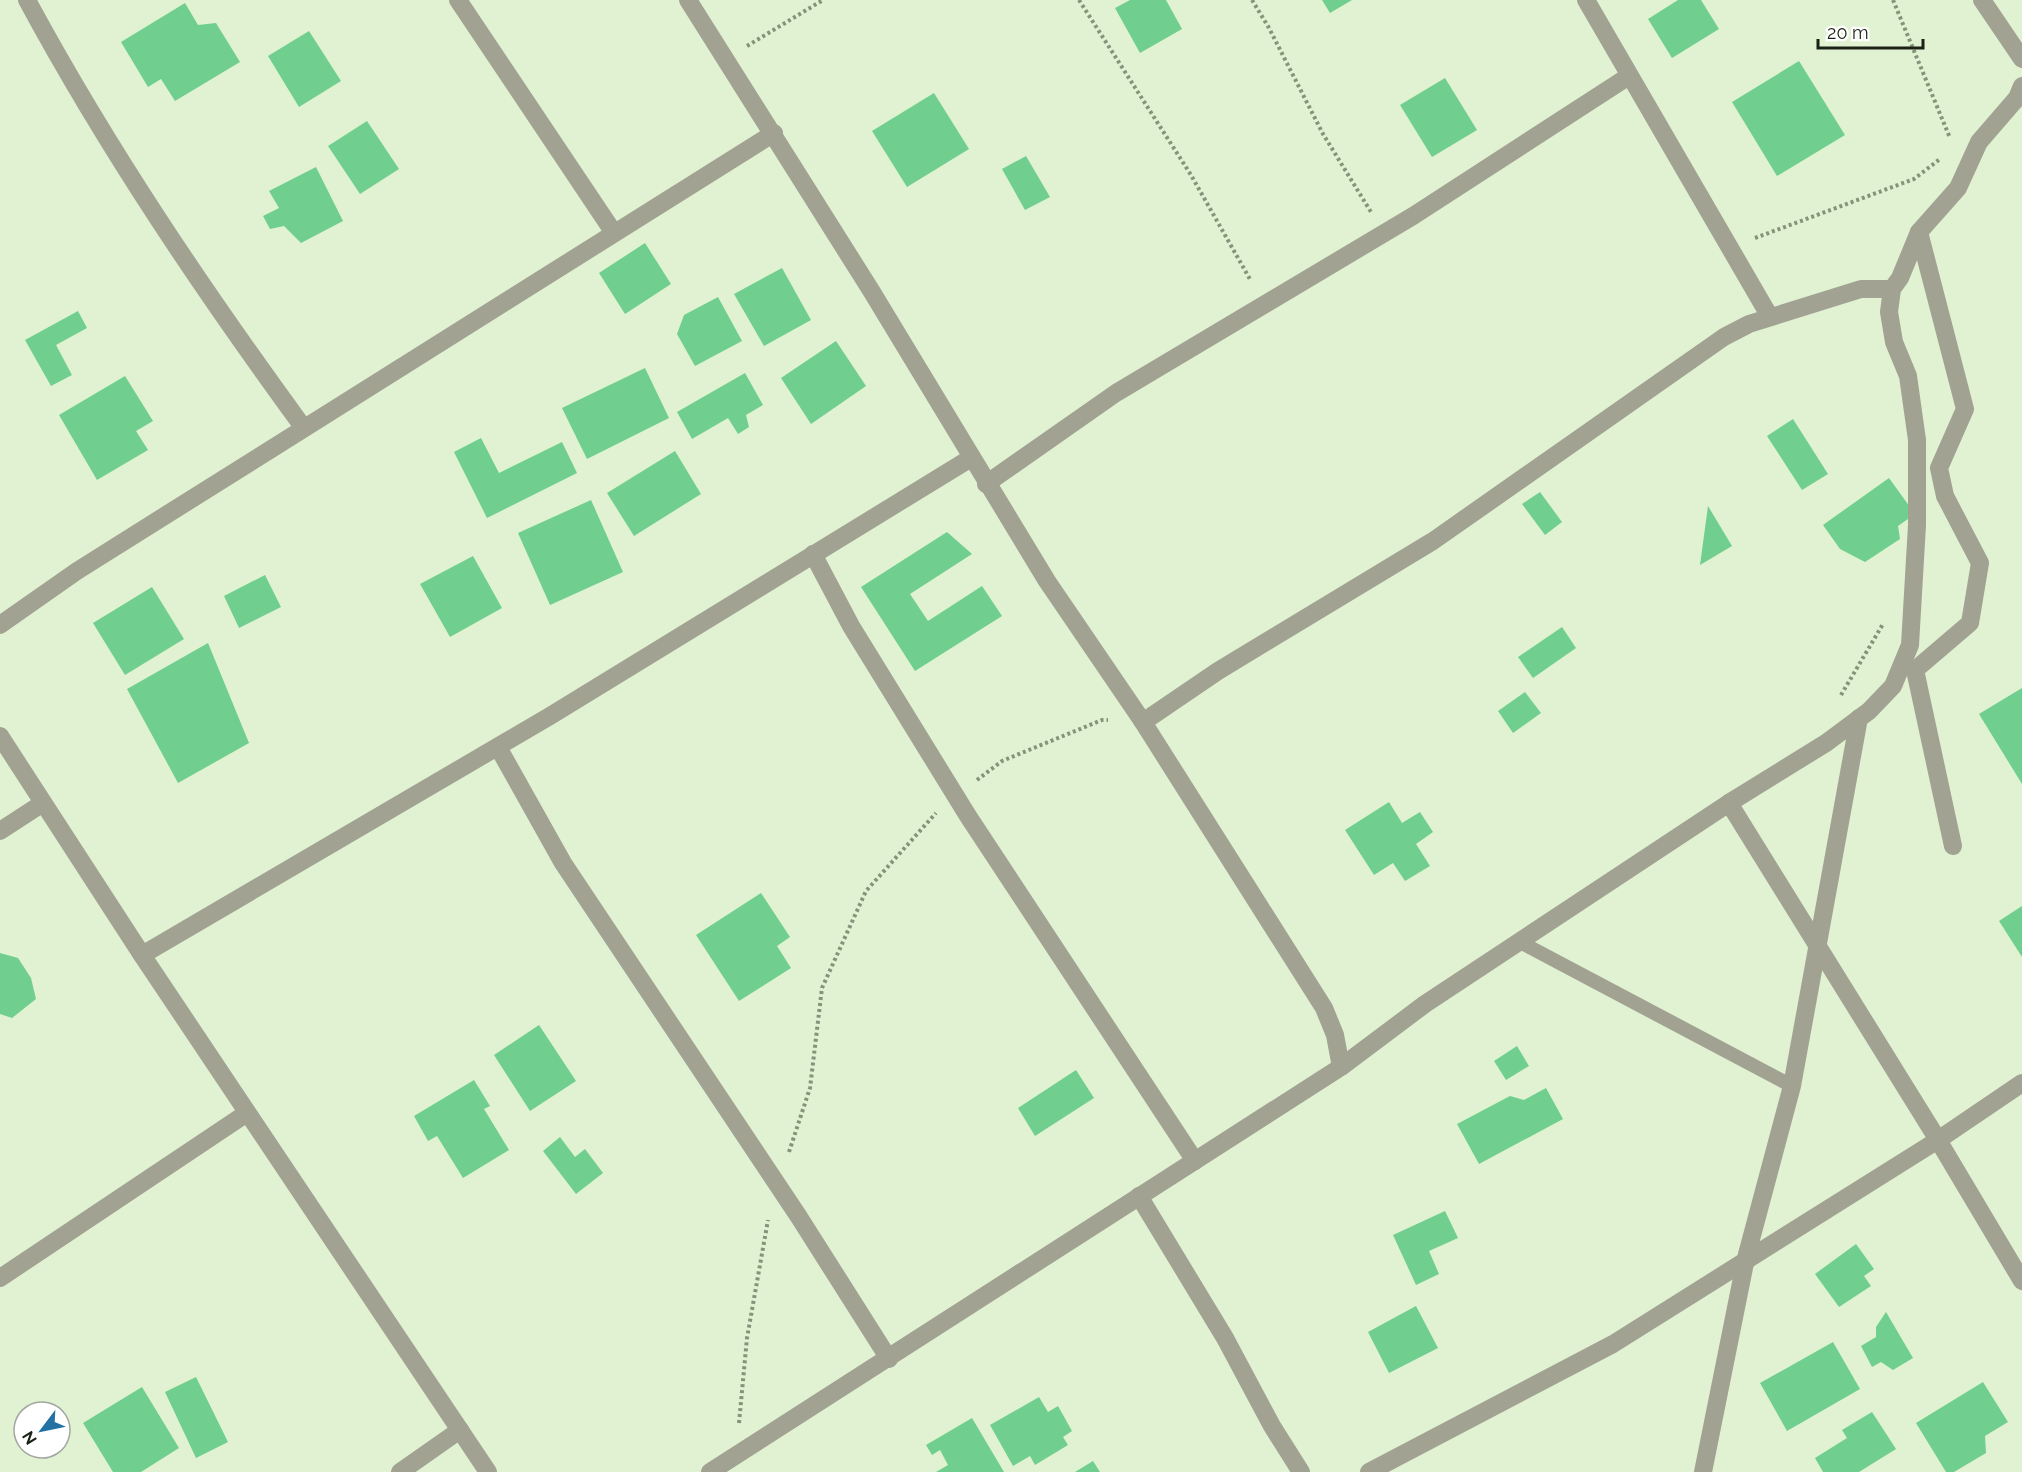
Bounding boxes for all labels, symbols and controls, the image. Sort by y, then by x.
scale bar [1818,12,1923,50]
text: 20 m [1827,22,1869,43]
north arrow [12,1400,72,1460]
text: N [18,1427,41,1448]

